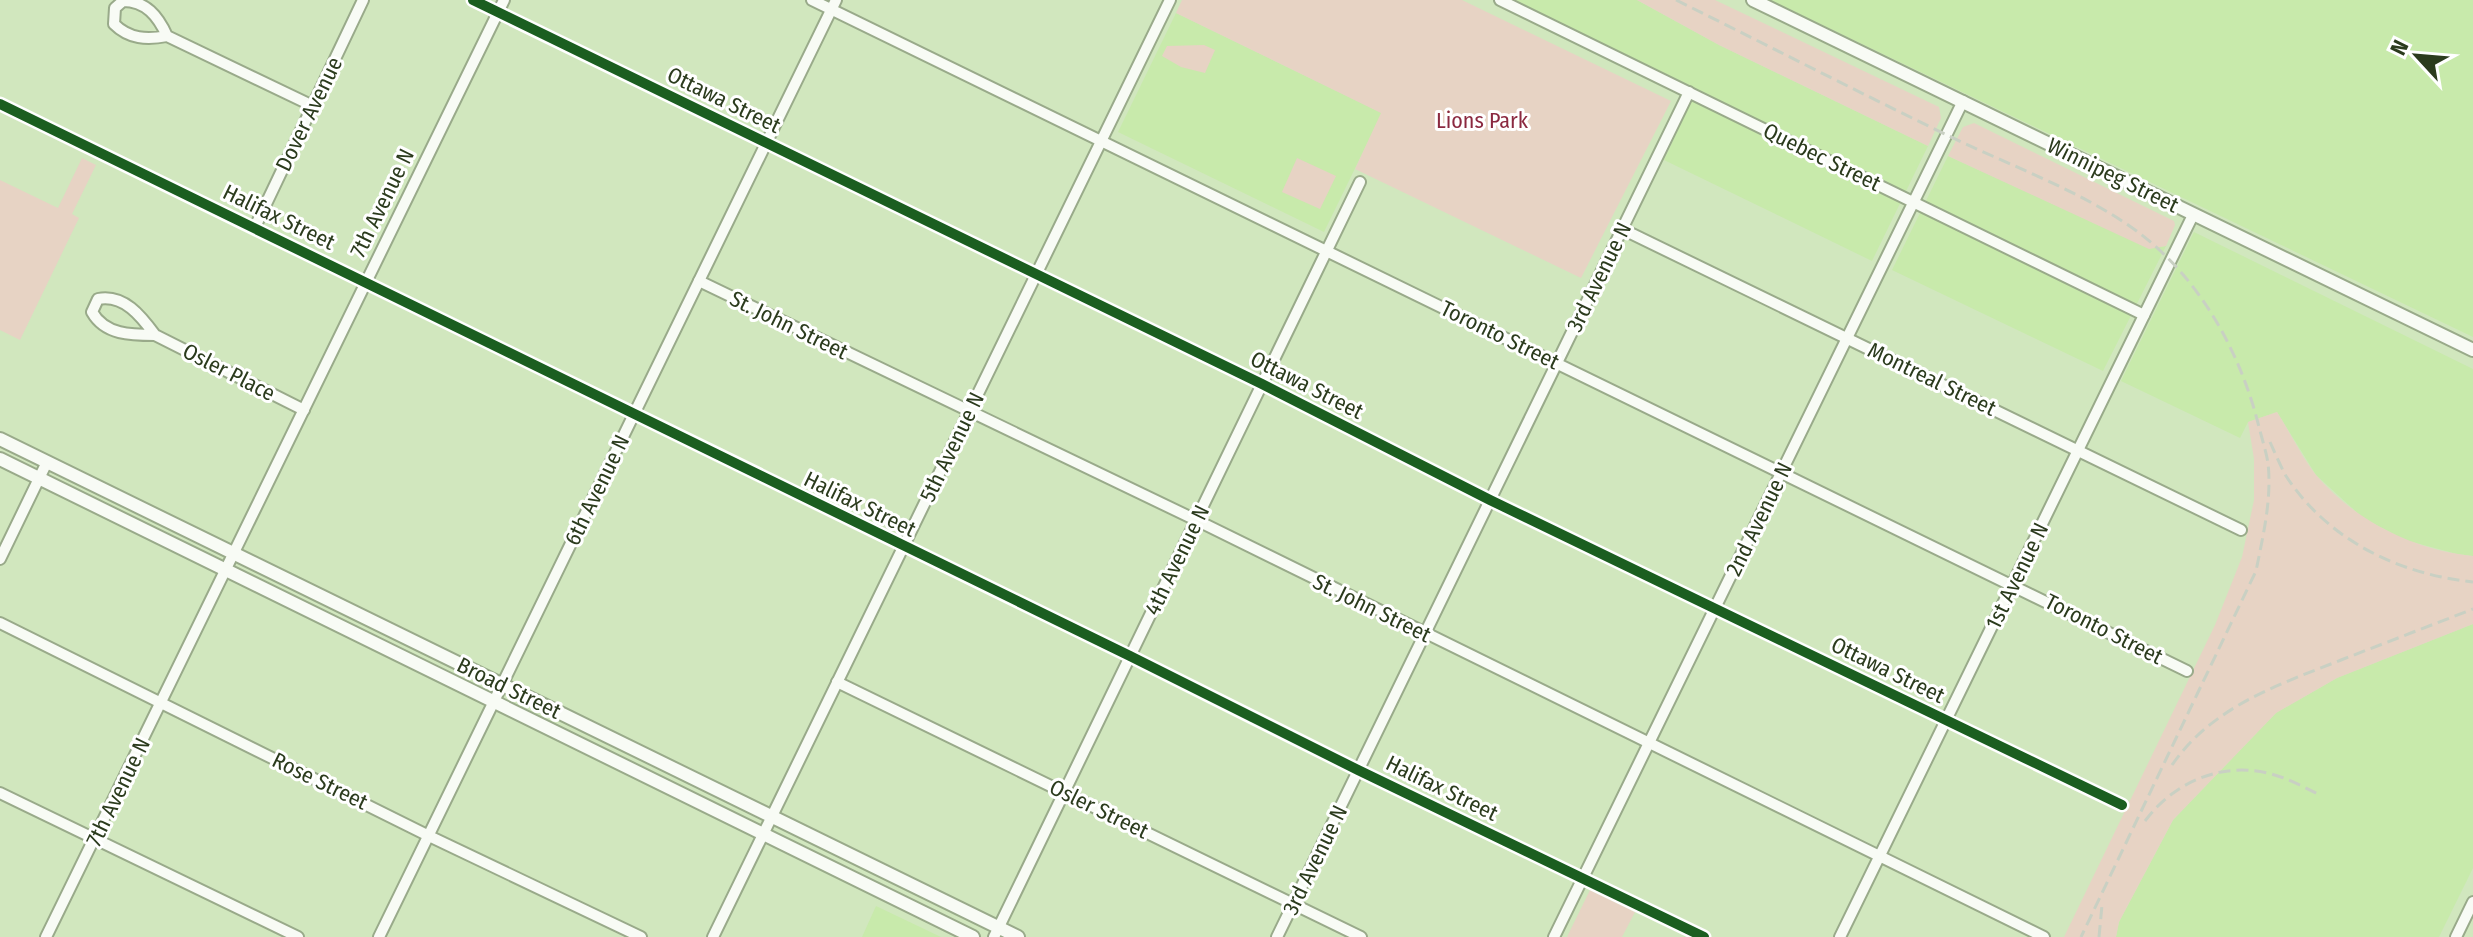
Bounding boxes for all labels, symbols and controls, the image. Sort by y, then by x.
north arrow [2377,16,2457,96]
text: N [2384,36,2414,59]
street label: Dover Avenue [270,52,348,176]
street label: Ottawa Street [663,61,786,139]
park label: Lions Park [1436,107,1529,134]
street label: Quebec Street [1759,117,1886,197]
street label: Winnipeg Street [2043,132,2184,219]
street label: 7th Avenue N [344,144,420,262]
street label: Halifax Street [219,178,340,256]
street label: 3rd Avenue N [1561,218,1637,336]
street label: St. John Street [726,285,853,366]
street label: Toronto Street [1436,295,1564,376]
street label: Montreal Street [1863,336,2001,422]
street label: Osler Place [178,337,280,407]
street label: Ottawa Street [1246,345,1369,425]
street label: 5th Avenue N [914,388,990,506]
street label: 6th Avenue N [559,430,635,550]
street label: 2nd Avenue N [1720,458,1798,580]
street label: Halifax Street [800,465,921,543]
street label: 4th Avenue N [1139,500,1215,620]
street label: 1st Avenue N [1980,518,2054,634]
street label: St. John Street [1309,568,1436,649]
street label: Toronto Street [2041,588,2168,671]
street label: Ottawa Street [1827,631,1950,709]
street label: Broad Street [453,651,566,725]
street label: 7th Avenue N [80,733,156,851]
street label: Rose Street [268,746,373,816]
street label: Halifax Street [1382,749,1503,827]
street label: Osler Street [1045,773,1154,845]
street label: 3rd Avenue N [1277,801,1353,919]

